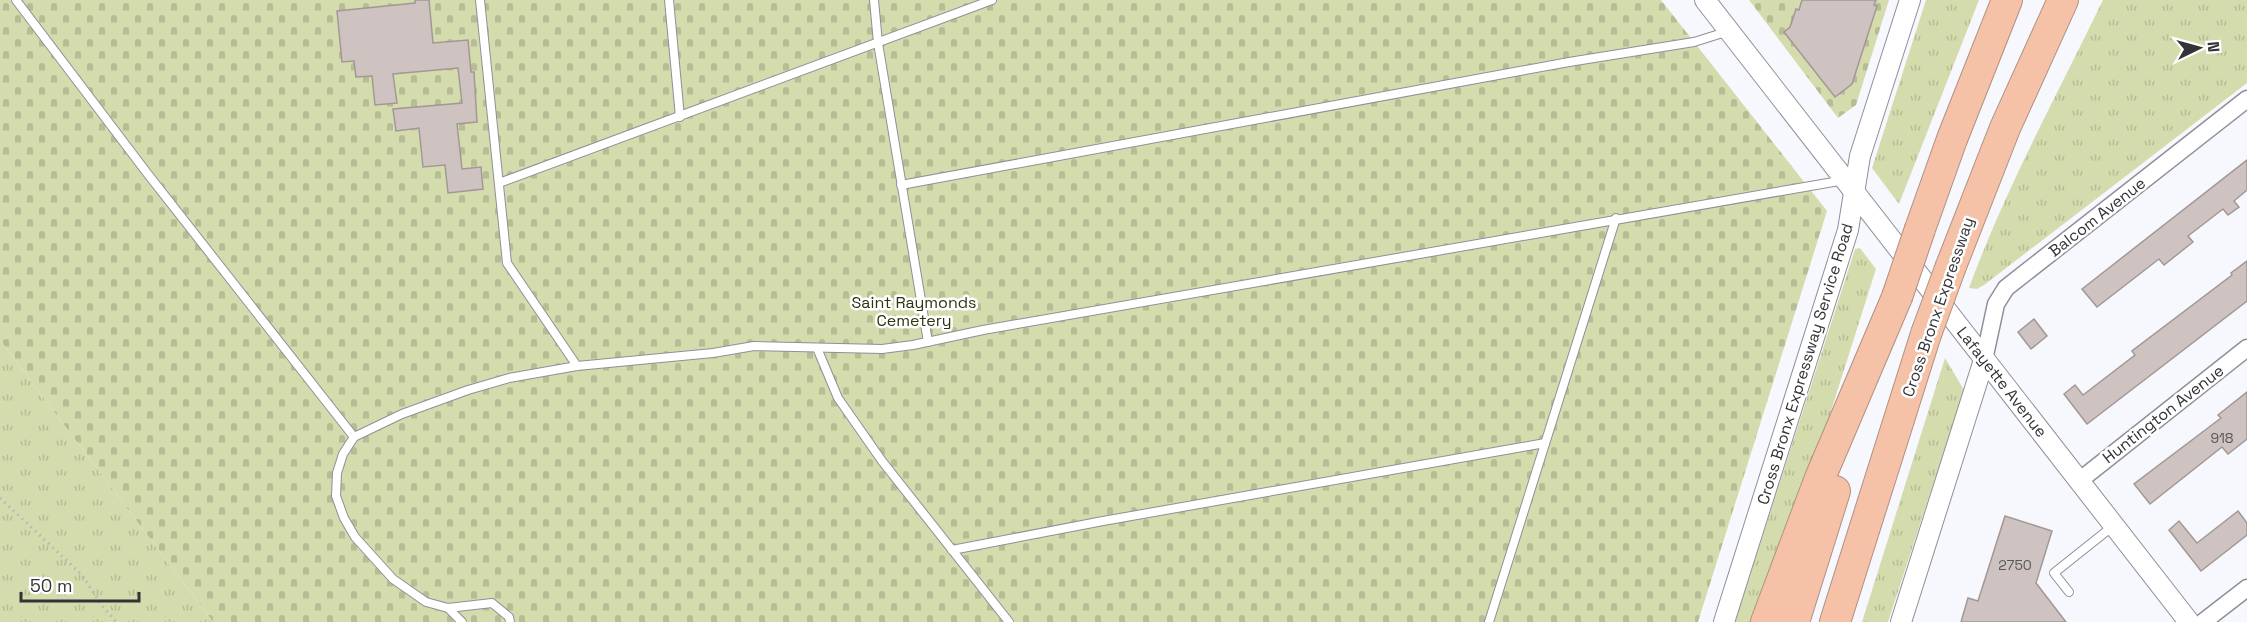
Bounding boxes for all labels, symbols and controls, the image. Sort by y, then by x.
north arrow [2169,18,2229,78]
text: N [2203,40,2224,53]
street label: Balcom Avenue [2044,173,2150,261]
street label: Cross Bronx Expressway [1897,214,1979,400]
street label: Cross Bronx Expressway Service Road [1752,221,1858,507]
park label: Saint Raymonds Cemetery [851,292,977,331]
street label: Lafayette Avenue [1952,322,2052,442]
street label: Huntington Avenue [2098,360,2228,468]
house number: 918 [2210,429,2234,447]
house number: 2750 [1998,556,2032,574]
scale bar [21,565,140,603]
text: 50 m [30,574,72,597]

